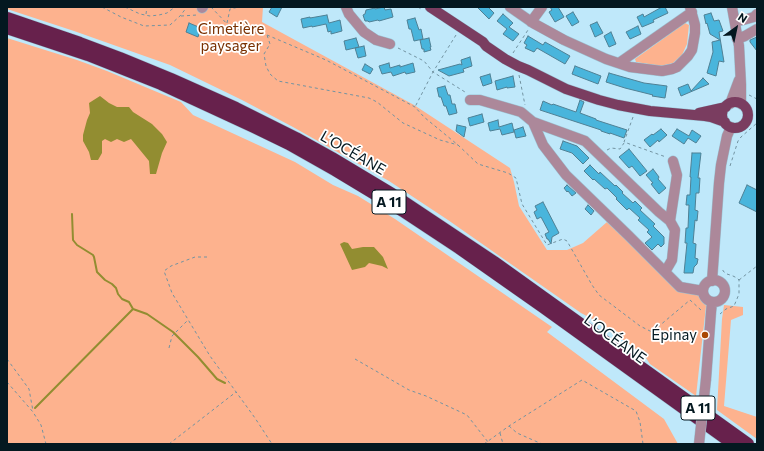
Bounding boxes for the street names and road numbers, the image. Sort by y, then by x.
street label: L’OCÉANE [317,127,389,179]
road number: A 11 [372,190,406,214]
street label: L’OCÉANE [580,310,650,368]
road number: A 11 [681,396,715,420]

